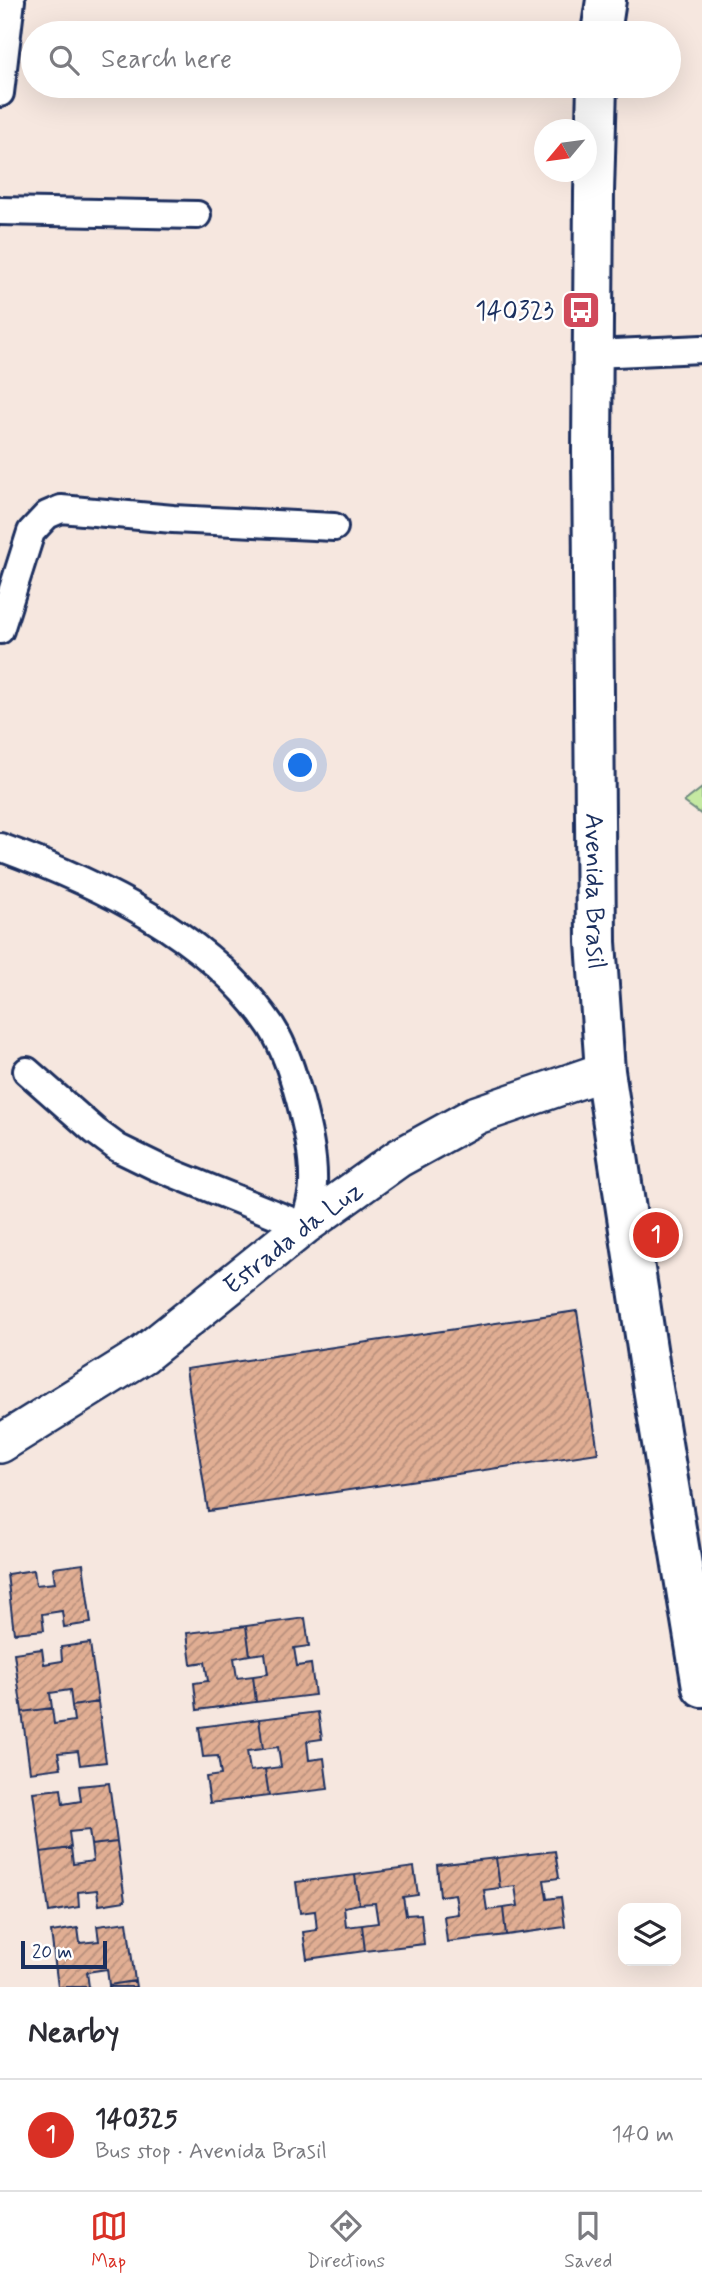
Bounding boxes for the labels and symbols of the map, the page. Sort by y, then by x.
north arrow [534,119,597,182]
bus stop icon: 140323 [560,289,602,331]
place label: 140323 [475,295,554,329]
your location [283,748,317,782]
street label: Avenida Brasil [576,813,613,970]
street label: Estrada da Luz [217,1174,370,1303]
pin: 1 [633,1209,679,1261]
scale bar [21,1938,107,1970]

